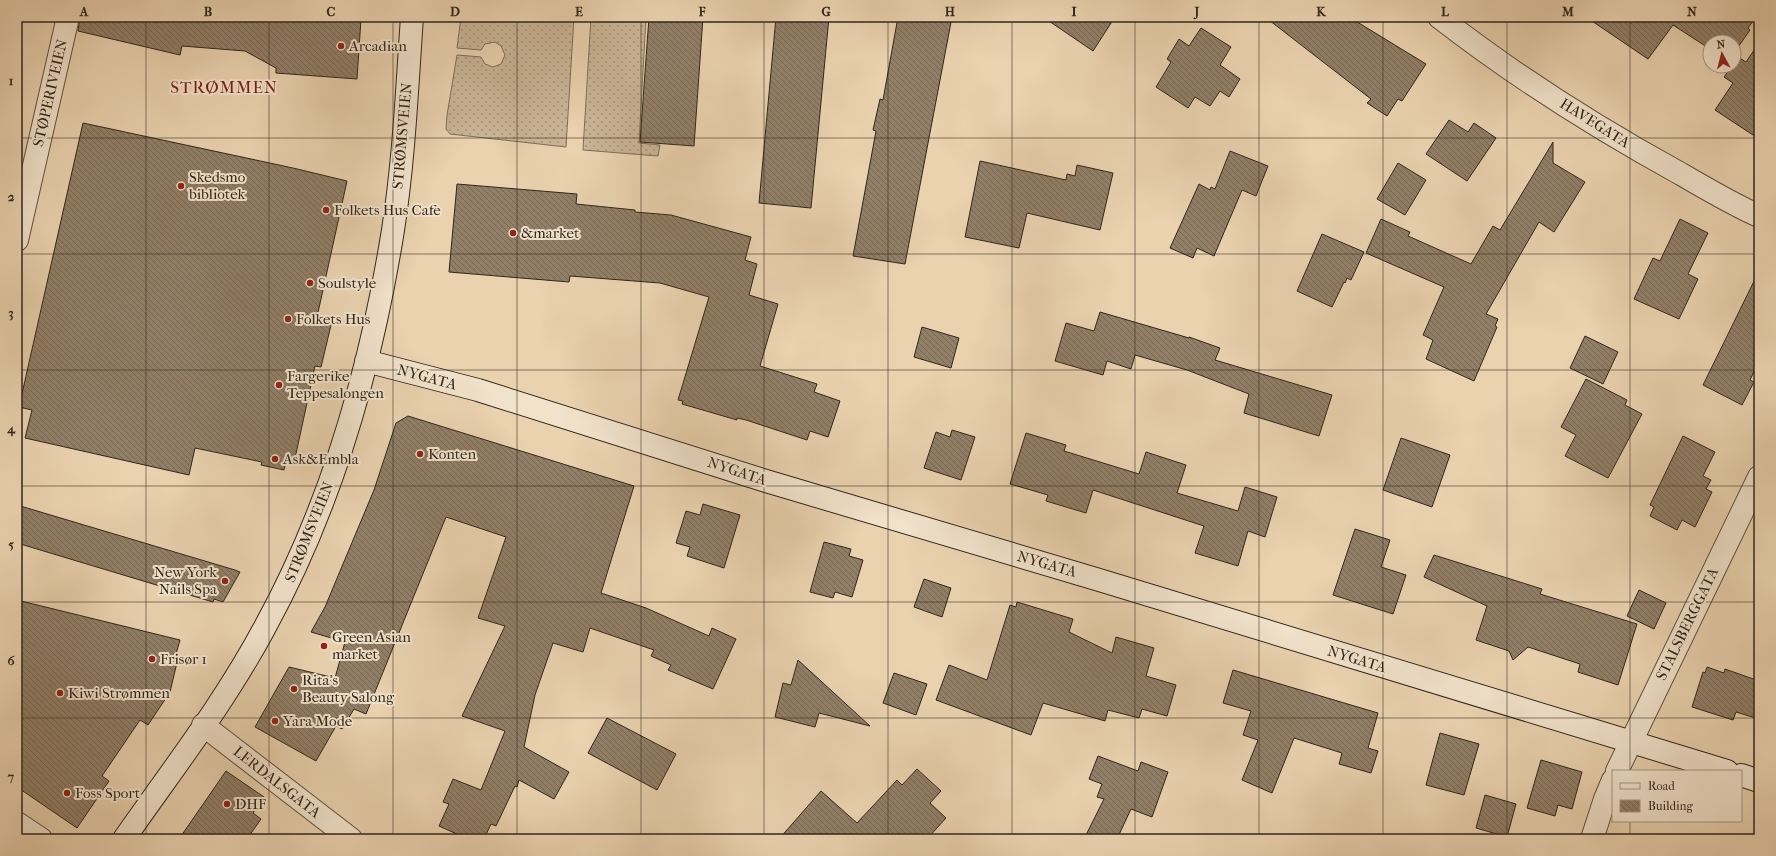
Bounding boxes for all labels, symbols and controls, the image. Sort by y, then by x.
text: A [79,4,89,19]
text: B [204,4,213,19]
text: C [327,4,336,19]
text: D [450,4,460,19]
text: E [575,4,583,19]
text: F [698,4,706,19]
text: G [821,4,831,19]
text: H [945,4,956,19]
text: I [1071,4,1077,19]
text: J [1193,4,1200,20]
text: K [1316,4,1327,19]
text: L [1441,4,1450,19]
text: M [1561,4,1574,19]
text: N [1687,4,1697,19]
north arrow [1702,34,1742,74]
street label: STØPERIVEIEN [29,37,71,149]
place label: Arcadian [348,37,407,55]
text: N [1716,38,1726,52]
marker: Arcadian [336,41,346,51]
text: 1 [9,73,14,88]
district label: STRØMMEN [170,77,278,97]
street label: STRØMSVEIEN [388,81,416,190]
street label: HAVEGATA [1557,94,1634,152]
place label: Skedsmo bibliotek [188,168,246,203]
marker: Skedsmo bibliotek [176,181,186,191]
text: 2 [8,189,15,204]
place label: Folkets Hus Cafe [334,201,441,219]
marker: Folkets Hus Cafe [321,205,331,215]
place label: &market [521,224,580,242]
marker: &market [508,228,518,238]
place label: Soulstyle [318,274,377,292]
marker: Soulstyle [305,278,315,288]
text: 3 [8,305,14,321]
place label: Folkets Hus [296,310,371,328]
marker: Folkets Hus [283,314,293,324]
street label: NYGATA [395,360,459,394]
place label: Fargerike Teppesalongen [287,367,384,402]
marker: Fargerike Teppesalongen [274,380,284,390]
text: 4 [6,421,16,437]
place label: Konten [428,445,477,463]
marker: Konten [415,449,425,459]
place label: Ask&Embla [282,450,360,468]
street label: NYGATA [705,453,769,489]
marker: Ask&Embla [270,454,280,464]
street label: STRØMSVEIEN [281,479,338,585]
text: 5 [8,537,14,552]
street label: NYGATA [1015,547,1079,581]
place label: New York Nails Spa [154,563,218,598]
street label: STALSBERGGATA [1652,564,1722,683]
marker: New York Nails Spa [220,576,230,586]
place label: Green Asian market [332,628,411,663]
marker: Green Asian market [319,641,329,651]
street label: NYGATA [1325,641,1389,677]
place label: Frisør 1 [160,650,207,668]
text: 6 [7,653,15,668]
marker: Frisør 1 [147,654,157,664]
place label: Rita's Beauty Salong [302,671,395,706]
place label: Kiwi Strømmen [68,684,170,702]
marker: Rita's Beauty Salong [289,684,299,694]
marker: Kiwi Strømmen [55,688,65,698]
place label: Yara Mode [282,712,353,730]
marker: Yara Mode [270,716,280,726]
street label: LERDALSGATA [230,742,325,822]
text: 7 [7,769,15,784]
legend [1612,770,1742,822]
text: Road [1648,779,1675,793]
place label: Foss Sport [75,784,141,802]
marker: Foss Sport [62,788,72,798]
place label: DHF [235,795,266,813]
marker: DHF [222,799,232,809]
text: Building [1648,799,1693,813]

